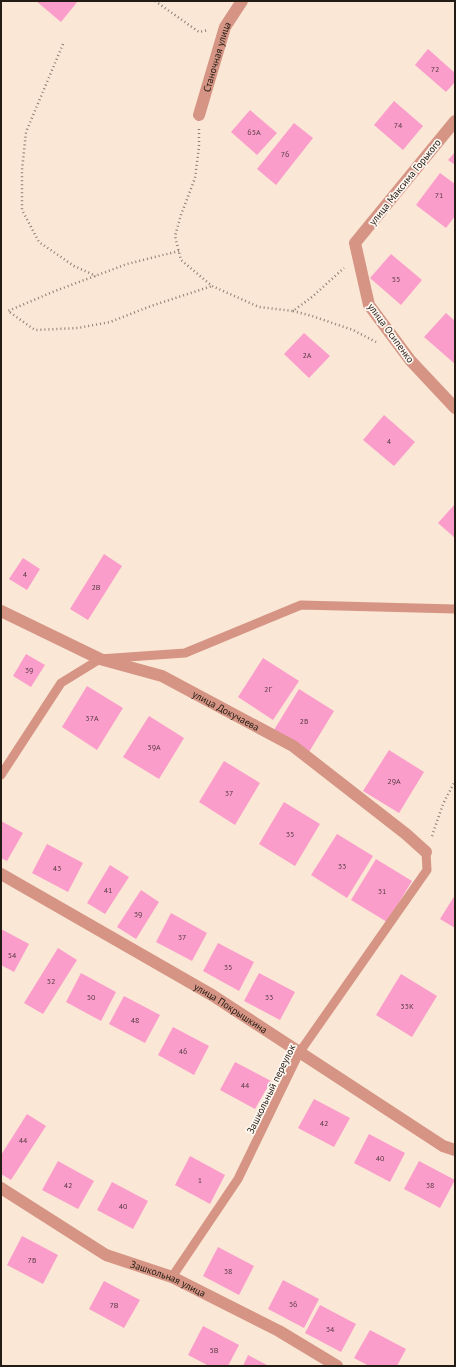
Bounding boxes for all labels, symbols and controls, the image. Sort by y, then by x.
street label: Станочная улица [200,19,234,93]
house number: 72 [431,64,439,74]
house number: 74 [394,120,403,130]
house number: 65А [247,127,261,137]
street label: улица Максима Горького [366,136,444,228]
house number: 76 [281,149,289,159]
house number: 71 [435,190,443,200]
house number: 55 [392,274,400,284]
street label: улица Осипенко [365,301,417,365]
house number: 2А [302,350,312,360]
house number: 4 [387,436,392,446]
house number: 4 [23,569,28,579]
house number: 2В [91,582,101,592]
house number: 39 [25,665,33,675]
house number: 2Г [264,684,272,694]
street label: улица Докучаева [190,687,262,733]
house number: 37А [85,713,99,723]
house number: 2Б [300,716,309,726]
house number: 39А [147,742,161,752]
house number: 29А [387,776,401,786]
house number: 37 [225,788,233,798]
house number: 35 [286,829,294,839]
house number: 33 [338,861,346,871]
house number: 43 [53,863,61,873]
house number: 41 [104,885,112,895]
house number: 31 [378,886,386,896]
house number: 39 [134,909,142,919]
house number: 37 [178,932,186,942]
house number: 54 [8,950,17,960]
house number: 35 [224,962,232,972]
house number: 52 [47,976,55,986]
street label: улица Покрышкина [192,980,270,1036]
house number: 50 [87,992,96,1002]
house number: 33 [265,992,273,1002]
house number: 33К [400,1001,414,1011]
house number: 48 [131,1015,139,1025]
street label: Зашкольный переулок [244,1042,298,1136]
house number: 46 [179,1046,187,1056]
house number: 44 [241,1080,250,1090]
house number: 42 [320,1118,328,1128]
house number: 44 [19,1135,28,1145]
house number: 40 [376,1153,385,1163]
house number: 1 [198,1175,202,1185]
house number: 42 [64,1180,72,1190]
house number: 38 [426,1180,434,1190]
house number: 40 [119,1201,128,1211]
house number: 7Б [28,1255,37,1265]
street label: Зашкольная улица [129,1257,208,1300]
house number: 38 [224,1266,232,1276]
house number: 36 [289,1299,297,1309]
house number: 7В [109,1300,119,1310]
house number: 34 [326,1324,335,1334]
house number: 5В [209,1345,219,1355]

